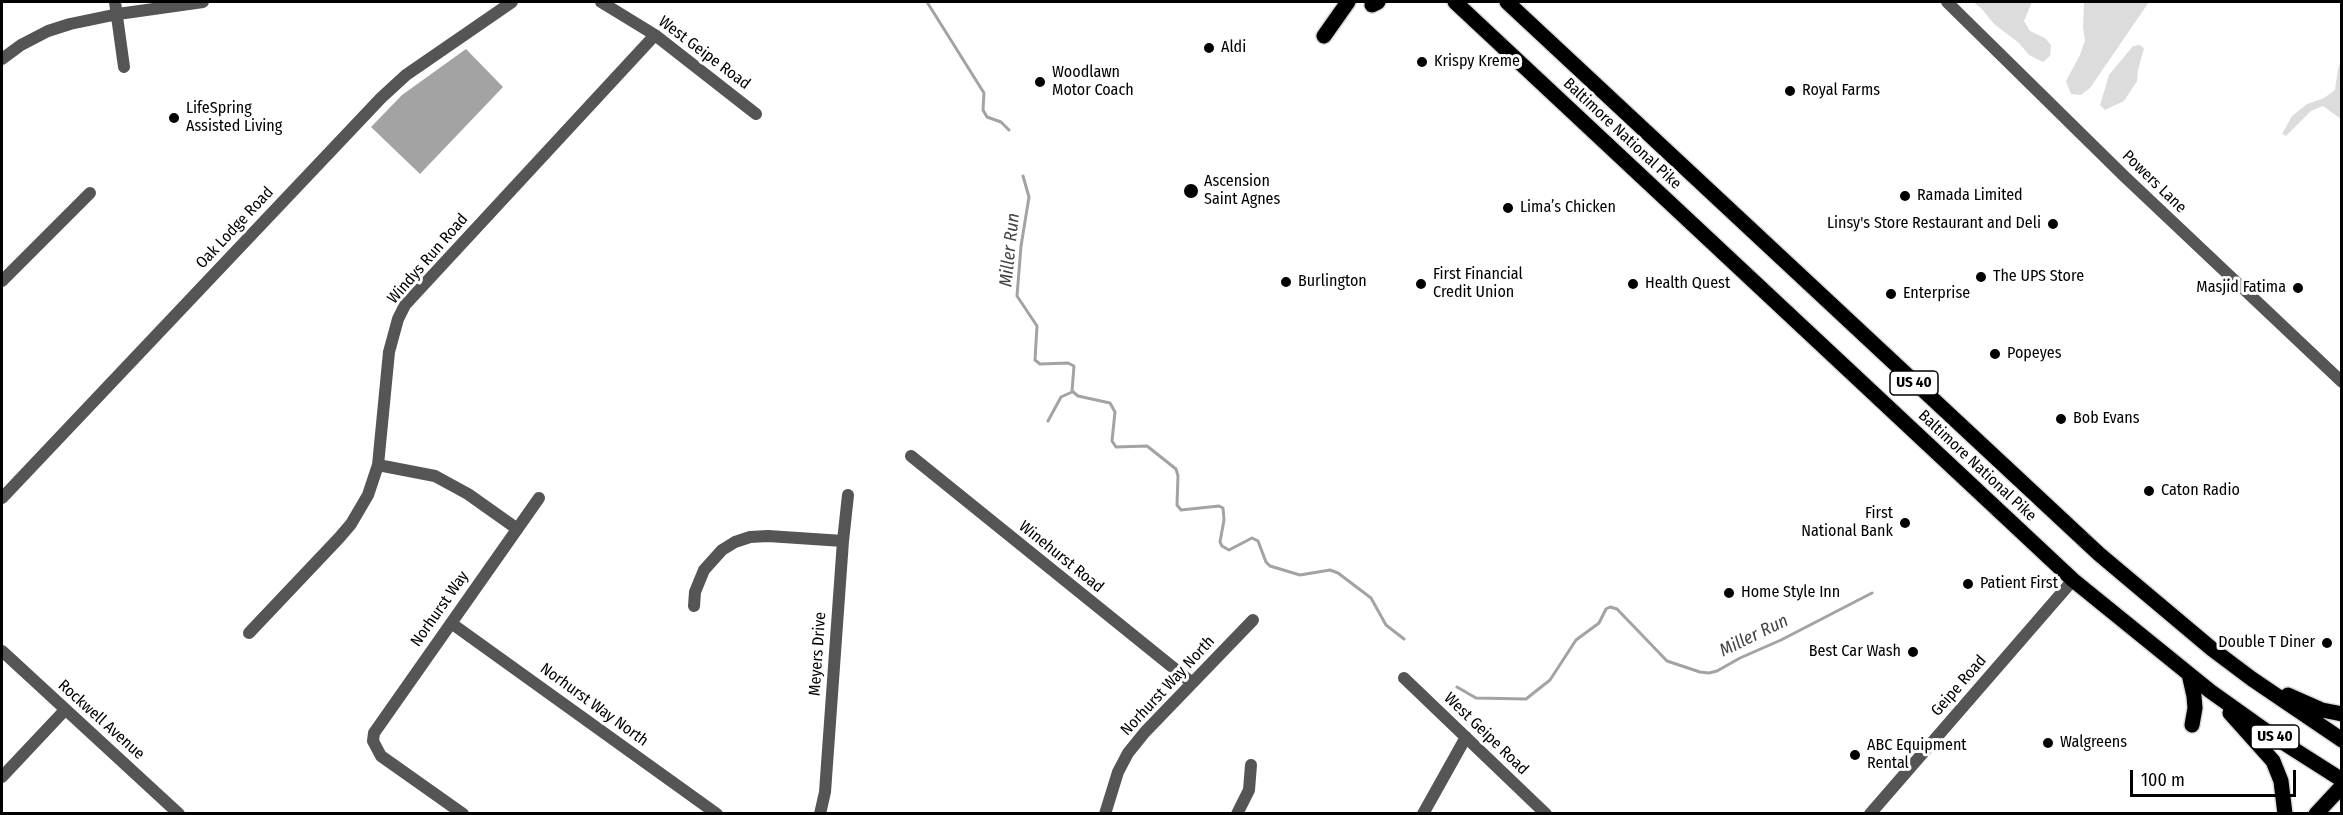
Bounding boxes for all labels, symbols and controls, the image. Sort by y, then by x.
street label: West Geipe Road [654,12,754,94]
place label: Aldi [1221,38,1246,58]
marker: Aldi [1202,41,1216,55]
place label: Krispy Kreme [1434,52,1520,72]
marker: Krispy Kreme [1415,55,1429,69]
place label: Woodlawn Motor Coach [1052,63,1134,101]
street label: Baltimore National Pike [1559,74,1685,194]
marker: Woodlawn Motor Coach [1033,75,1047,89]
place label: Royal Farms [1802,81,1880,101]
marker: Royal Farms [1783,84,1797,98]
place label: LifeSpring Assisted Living [186,99,282,137]
marker: LifeSpring Assisted Living [167,111,181,125]
street label: Powers Lane [2118,147,2190,217]
place label: Ascension Saint Agnes [1204,172,1280,210]
marker: Ascension Saint Agnes [1182,182,1200,200]
street label: Oak Lodge Road [192,183,278,273]
place label: Ramada Limited [1917,186,2023,206]
marker: Ramada Limited [1898,189,1912,203]
place label: Lima’s Chicken [1520,198,1616,218]
marker: Lima’s Chicken [1501,201,1515,215]
street label: Windys Run Road [384,210,472,308]
water label: Miller Run [995,212,1025,288]
place label: Linsy's Store Restaurant and Deli [1827,214,2041,234]
marker: Linsy's Store Restaurant and Deli [2046,217,2060,231]
place label: First Financial Credit Union [1433,265,1523,303]
place label: The UPS Store [1993,267,2084,287]
marker: The UPS Store [1974,270,1988,284]
place label: Burlington [1298,272,1367,292]
place label: Health Quest [1645,274,1730,294]
marker: Burlington [1279,275,1293,289]
marker: First Financial Credit Union [1414,277,1428,291]
marker: Health Quest [1626,277,1640,291]
place label: Masjid Fatima [2196,278,2286,298]
marker: Masjid Fatima [2291,281,2305,295]
place label: Enterprise [1903,284,1970,304]
marker: Enterprise [1884,287,1898,301]
place label: Popeyes [2007,344,2061,364]
marker: Popeyes [1988,347,2002,361]
road number: US 40 [1890,371,1938,395]
street label: Baltimore National Pike [1914,406,2040,526]
place label: Bob Evans [2073,409,2140,429]
marker: Bob Evans [2054,412,2068,426]
place label: Caton Radio [2161,481,2240,501]
marker: Caton Radio [2142,484,2156,498]
place label: First National Bank [1801,504,1893,542]
marker: First National Bank [1898,516,1912,530]
street label: Winehurst Road [1015,517,1107,597]
street label: Norhurst Way [407,567,473,651]
place label: Patient First [1980,574,2058,594]
marker: Patient First [1961,577,1975,591]
place label: Home Style Inn [1741,583,1840,603]
marker: Home Style Inn [1722,586,1736,600]
water label: Miller Run [1716,610,1792,662]
street label: Meyers Drive [805,611,831,697]
street label: Norhurst Way North [1117,632,1219,740]
place label: Double T Diner [2218,633,2315,653]
marker: Double T Diner [2320,636,2334,650]
place label: Best Car Wash [1809,642,1901,662]
marker: Best Car Wash [1906,645,1920,659]
street label: Geipe Road [1927,652,1991,720]
street label: Norhurst Way North [536,659,652,751]
street label: Rockwell Avenue [54,676,148,764]
street label: West Geipe Road [1440,689,1532,779]
road number: US 40 [2251,725,2299,749]
place label: Walgreens [2060,733,2127,753]
place label: ABC Equipment Rental [1867,736,1967,774]
marker: Walgreens [2041,736,2055,750]
marker: ABC Equipment Rental [1848,748,1862,762]
scale bar [2133,758,2300,796]
text: 100 m [2141,769,2185,791]

